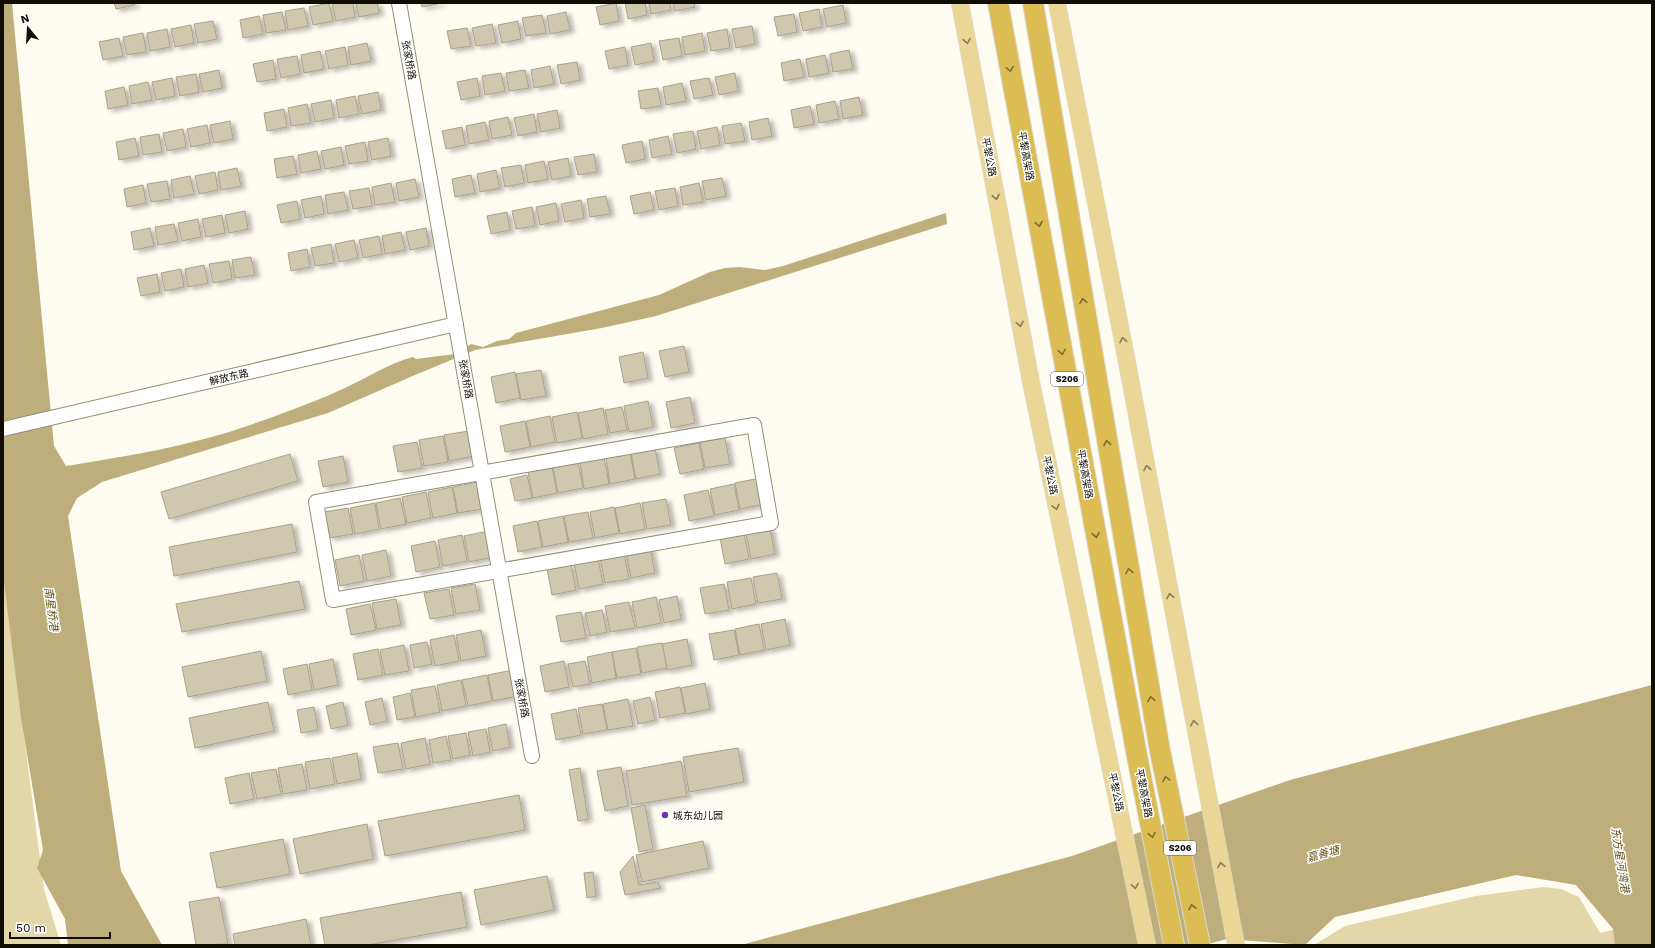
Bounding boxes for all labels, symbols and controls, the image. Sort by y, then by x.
north arrow [8,8,48,48]
text: N [19,12,31,26]
one-way arrow [962,38,971,44]
street label: 张家桥路 [400,39,418,81]
one-way arrow [1006,66,1014,72]
street label: 平黎高架路 [1016,130,1036,182]
street label: 平黎公路 [980,136,998,178]
one-way arrow [991,194,1000,200]
one-way arrow [1034,221,1043,227]
one-way arrow [1079,298,1088,304]
one-way arrow [1015,321,1024,328]
one-way arrow [1119,337,1128,343]
one-way arrow [1058,349,1066,355]
street label: 张家桥路 [457,358,475,400]
street label: 解放东路 [208,367,250,387]
road number: S206 [1051,372,1083,386]
one-way arrow [1104,440,1112,446]
street label: 平黎高架路 [1075,448,1095,500]
street label: 平黎公路 [1040,454,1060,496]
one-way arrow [1143,465,1151,471]
one-way arrow [1052,504,1060,510]
one-way arrow [1091,532,1100,538]
one-way arrow [1125,568,1134,574]
water label: 南星桥港 [42,586,61,634]
one-way arrow [1166,593,1175,599]
street label: 张家桥路 [513,677,531,719]
one-way arrow [1147,696,1156,702]
one-way arrow [1190,720,1199,727]
street label: 平黎高架路 [1134,767,1154,819]
street label: 平黎公路 [1106,771,1126,813]
one-way arrow [1162,776,1170,783]
marker: 城东幼儿园 [660,810,670,820]
place label: 城东幼儿园 [673,810,723,821]
water label: 东方星河湾港 [1608,826,1632,896]
one-way arrow [1148,832,1156,839]
road number: S206 [1164,841,1196,855]
water label: 嘉善塘 [1305,843,1343,865]
one-way arrow [1217,862,1226,869]
one-way arrow [1130,883,1139,889]
one-way arrow [1188,904,1196,910]
scale bar [10,914,110,940]
text: 50 m [16,921,46,935]

